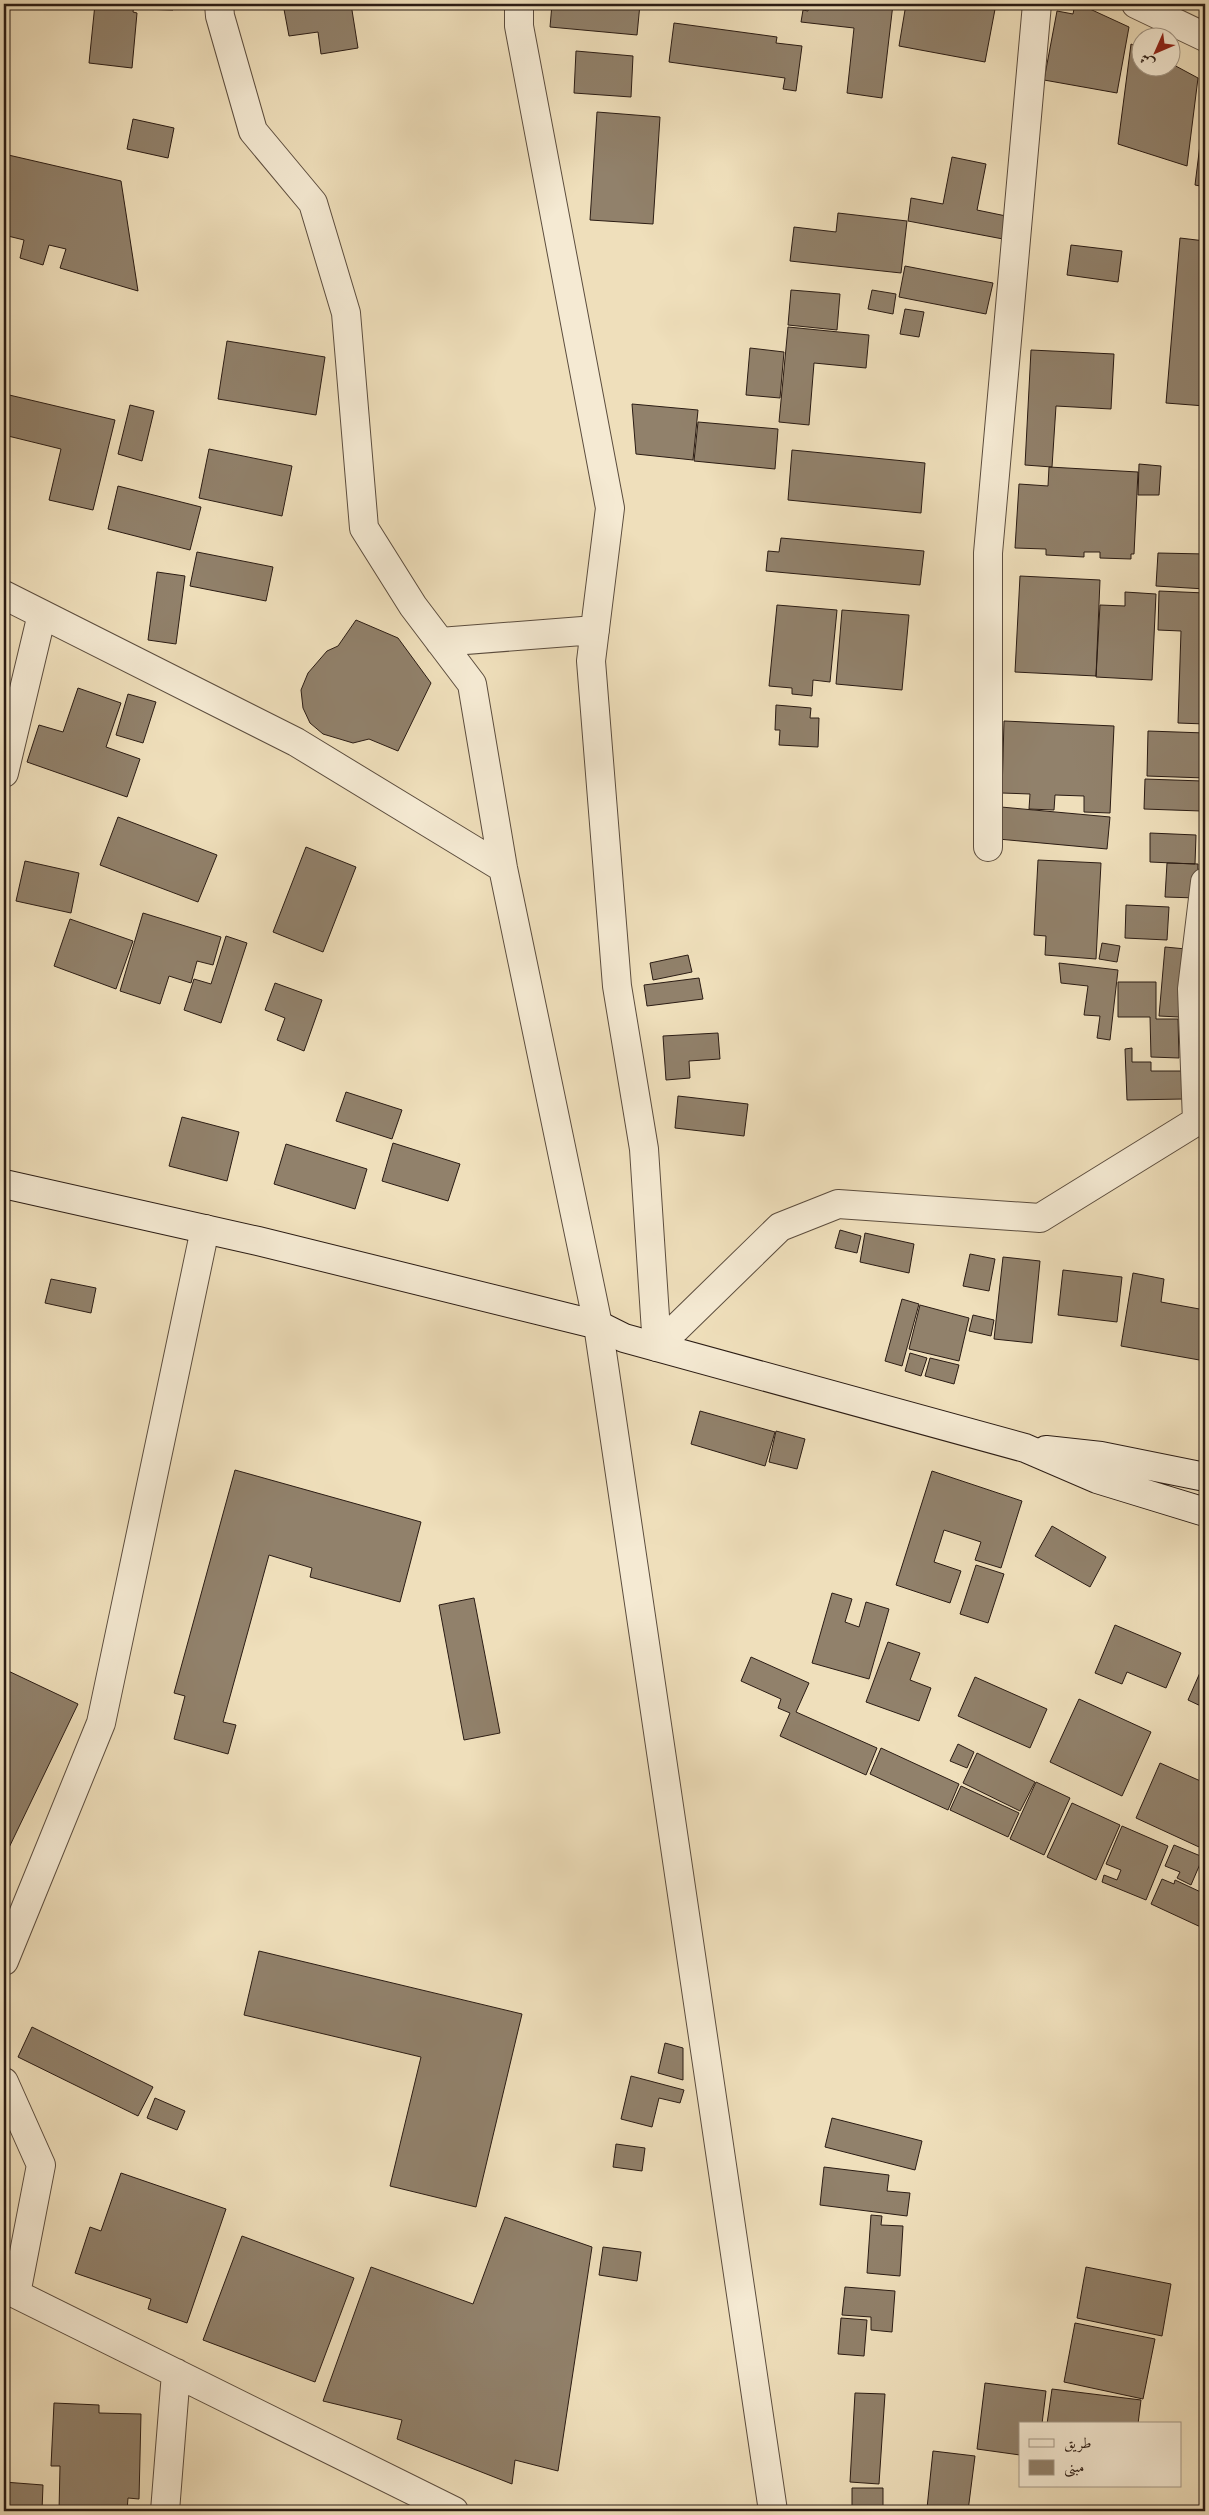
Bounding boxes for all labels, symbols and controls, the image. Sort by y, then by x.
north arrow [1132,28,1182,78]
text: ش [1136,49,1159,72]
legend [1019,2422,1182,2488]
text: طريق [1064,2434,1091,2453]
text: مبنى [1064,2458,1084,2478]

